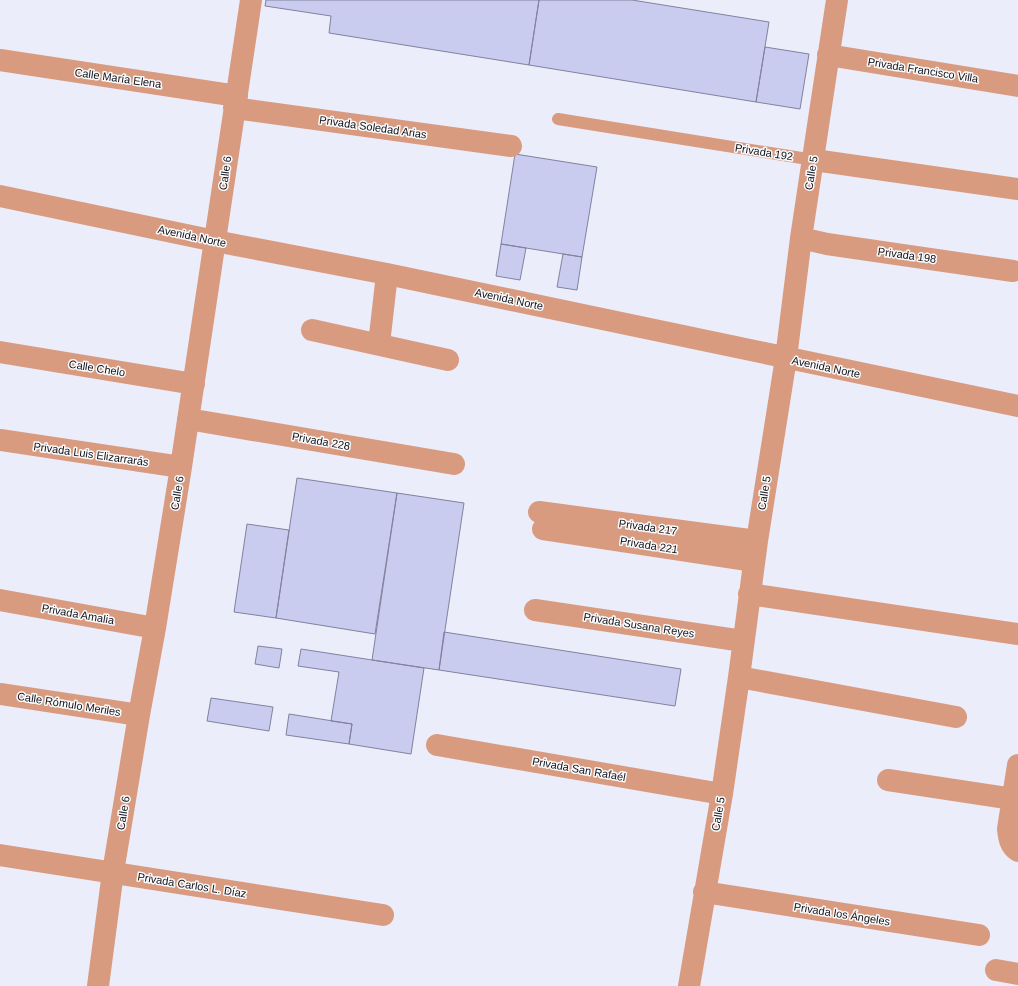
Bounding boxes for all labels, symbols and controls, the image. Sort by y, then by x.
street label: Privada Francisco Villa [867,55,980,85]
street label: Calle María Elena [74,66,163,90]
street label: Privada Soledad Arias [319,114,428,141]
street label: Privada 192 [734,141,794,163]
street label: Calle 6 [217,155,233,191]
street label: Calle 5 [802,155,820,191]
street label: Avenida Norte [157,223,227,249]
street label: Privada 198 [877,245,937,265]
street label: Avenida Norte [474,286,544,312]
street label: Avenida Norte [791,354,861,380]
street label: Calle Chelo [68,358,126,378]
street label: Privada 228 [291,430,351,452]
street label: Privada Luis Elizarrarás [33,440,150,468]
street label: Calle 6 [168,475,186,511]
street label: Calle 5 [755,475,773,511]
street label: Privada 217 [618,517,678,537]
street label: Privada 221 [619,534,679,556]
street label: Privada Amalia [41,602,116,626]
street label: Privada Susana Reyes [583,610,696,640]
street label: Calle Rómulo Meriles [16,690,122,718]
street label: Privada San Rafaél [531,755,627,783]
street label: Calle 6 [114,795,132,831]
street label: Calle 5 [709,796,727,832]
street label: Privada Carlos L. Díaz [137,870,247,900]
street label: Privada los Ángeles [793,900,891,928]

